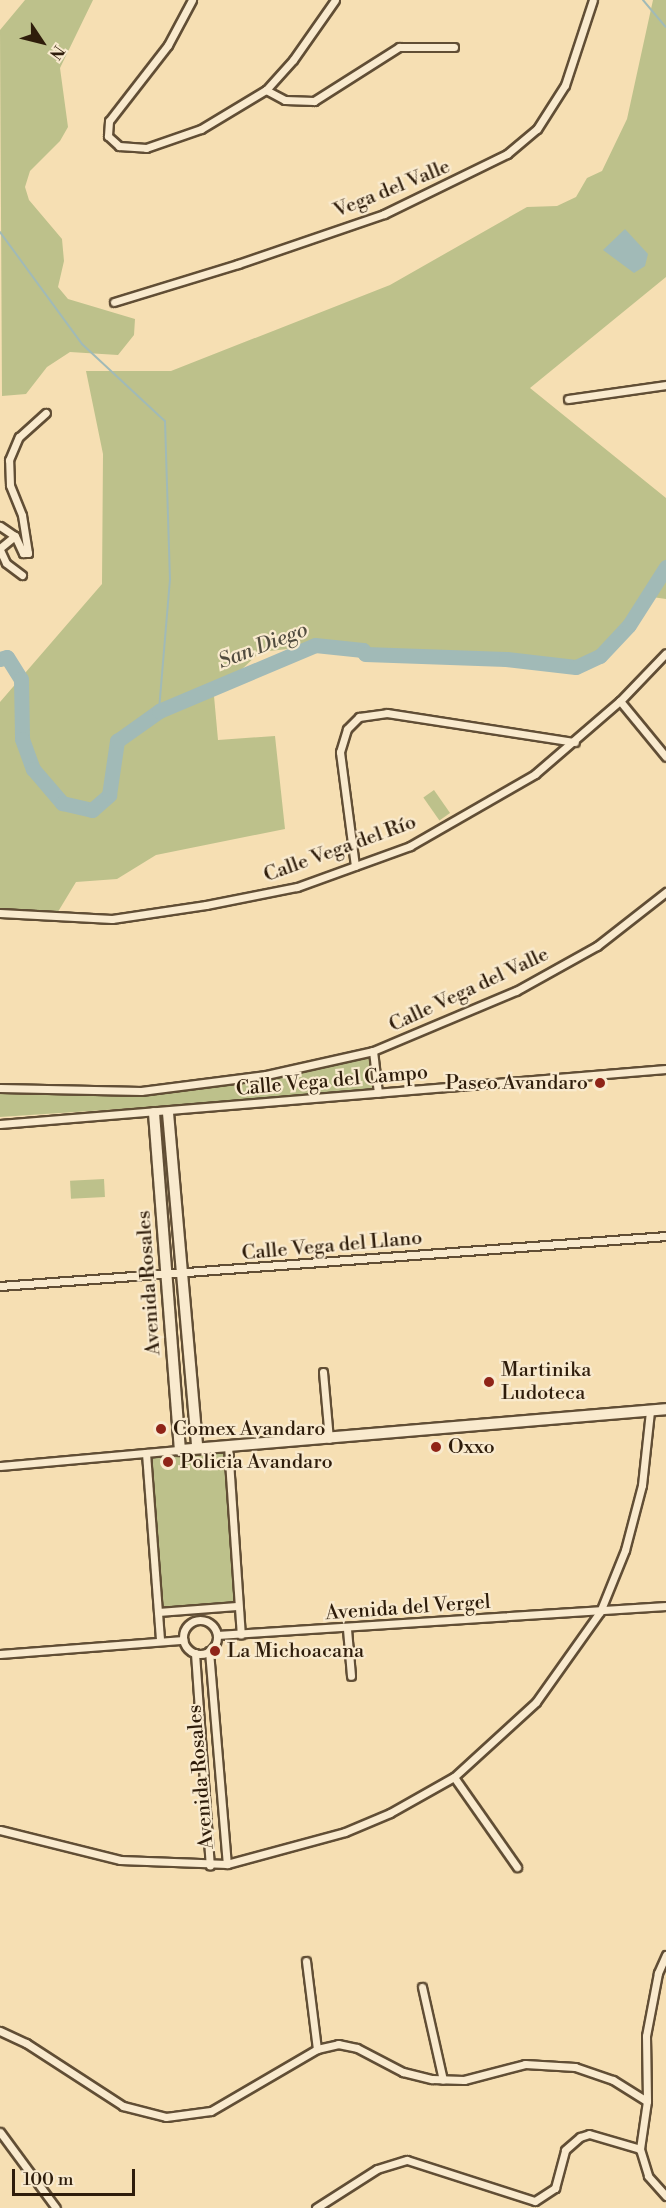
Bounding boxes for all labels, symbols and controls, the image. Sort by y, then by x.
north arrow [12,12,72,72]
text: N [45,41,69,63]
street label: Vega del Valle [330,155,454,223]
water label: San Diego [215,617,311,675]
street label: Calle Vega del Río [261,810,419,888]
street label: Calle Vega del Valle [385,942,553,1038]
street label: Calle Vega del Campo [235,1061,429,1101]
place label: Paseo Avandaro [445,1071,588,1095]
marker: Paseo Avandaro [593,1076,607,1090]
street label: Avenida Rosales [132,1210,166,1356]
street label: Calle Vega del Llano [241,1226,423,1266]
place label: Martinika Ludoteca [501,1358,591,1405]
marker: Martinika Ludoteca [482,1375,496,1389]
place label: Comex Avandaro [173,1417,326,1441]
marker: Comex Avandaro [154,1422,168,1436]
place label: Oxxo [448,1435,495,1459]
marker: Oxxo [429,1440,443,1454]
place label: Policia Avandaro [180,1450,333,1474]
marker: Policia Avandaro [161,1455,175,1469]
street label: Avenida del Vergel [325,1590,491,1626]
place label: La Michoacana [227,1639,364,1663]
marker: La Michoacana [208,1644,222,1658]
street label: Avenida Rosales [183,1704,219,1850]
scale bar [15,2157,138,2195]
text: 100 m [23,2168,74,2191]

